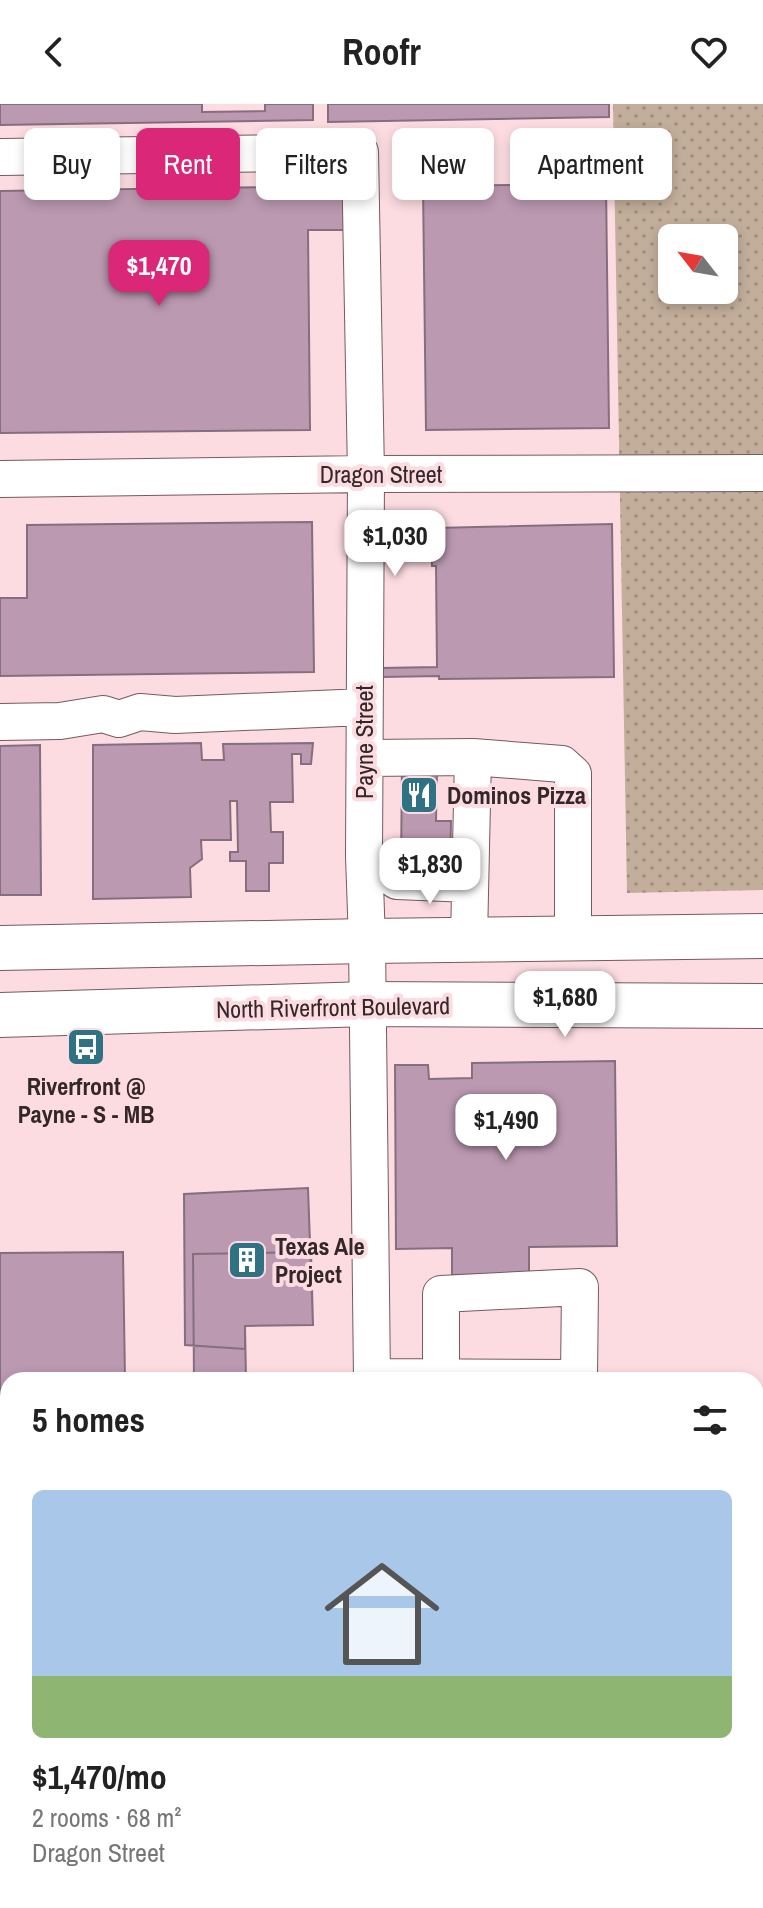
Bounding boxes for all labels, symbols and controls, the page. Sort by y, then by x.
text: Roofr [342,28,421,76]
icon: back [32,30,76,74]
icon: heart [687,30,731,74]
chip: Buy [24,128,120,200]
chip: Rent [136,128,240,200]
chip: Filters [256,128,376,200]
chip: New [392,128,494,200]
chip: Apartment [510,128,672,200]
north arrow [658,224,738,304]
map controls [658,224,738,304]
pin: $1,470 [94,240,224,308]
text: $1,470 [126,248,192,283]
street label: Dragon Street [320,458,443,490]
pin: $1,030 [330,510,460,578]
text: $1,030 [362,518,428,553]
street label: Payne Street [348,685,380,799]
restaurant icon: Dominos Pizza [398,774,440,816]
place label: Dominos Pizza [447,779,586,811]
pin: $1,830 [365,838,495,906]
text: $1,830 [397,846,463,881]
pin: $1,680 [500,971,630,1039]
text: $1,680 [532,979,598,1014]
street label: North Riverfront Boulevard [216,989,450,1025]
bus stop icon: Riverfront @ Payne - S - MB [65,1026,107,1068]
place label: Riverfront @ Payne - S - MB [18,1070,154,1130]
pin: $1,490 [441,1094,571,1162]
text: $1,490 [473,1102,539,1137]
place label: Texas Ale Project [275,1230,365,1290]
building icon: Texas Ale Project [226,1239,268,1281]
text: 5 homes [32,1397,145,1443]
icon: filters [688,1398,732,1442]
icon: home [310,1542,454,1686]
text: $1,470/mo [32,1754,167,1800]
text: 2 rooms · 68 m² [32,1800,181,1835]
text: Dragon Street [32,1835,165,1870]

